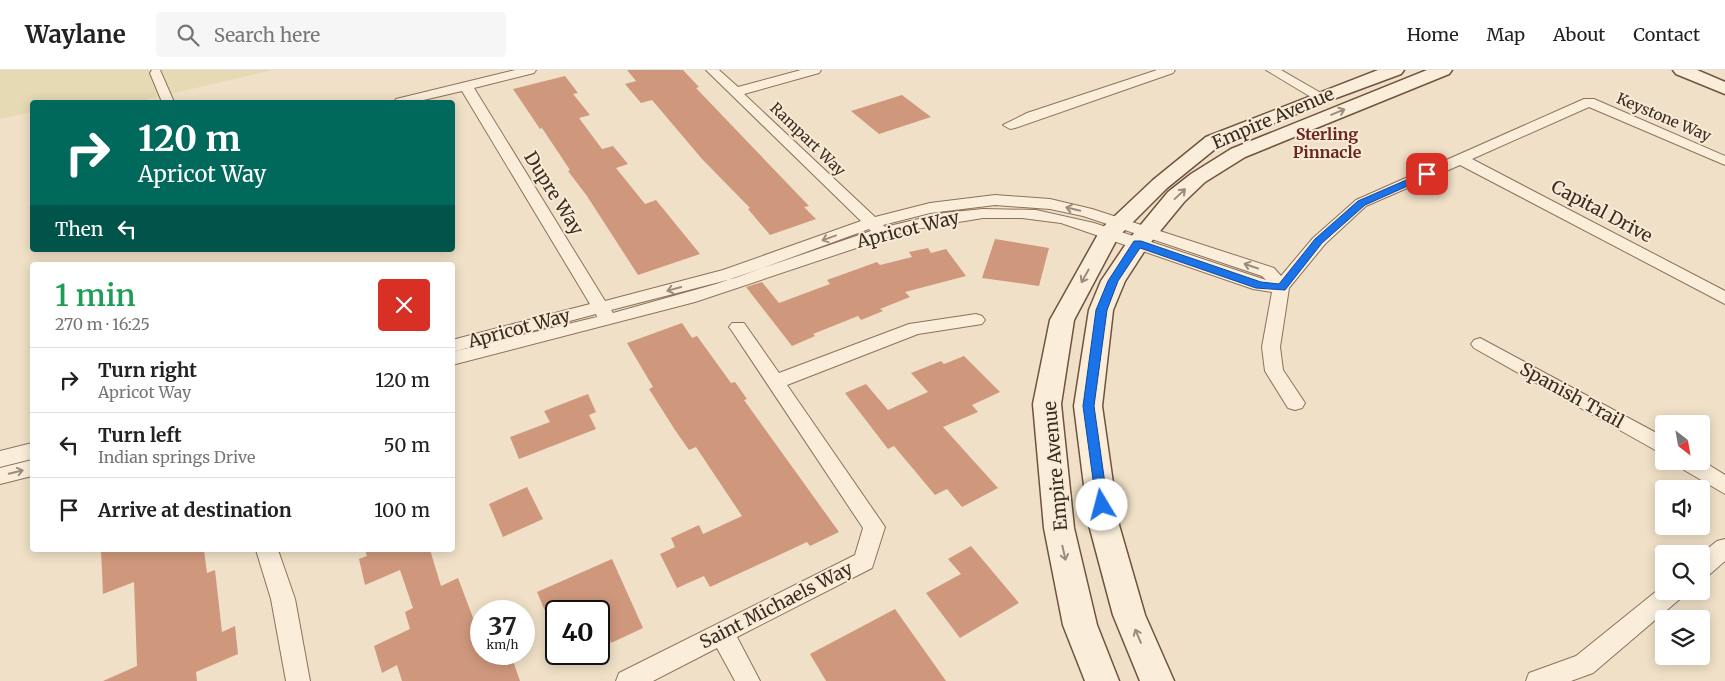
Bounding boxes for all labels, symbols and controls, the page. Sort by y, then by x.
search box [156,12,506,57]
text: Waylane [25,19,126,50]
icon: search [174,21,202,49]
text: Search here [214,23,320,47]
text: Home [1407,23,1459,46]
text: Map [1487,23,1525,46]
text: About [1553,23,1605,46]
text: Contact [1633,23,1700,46]
street label: Empire Avenue [1209,82,1337,154]
street label: Keystone Way [1614,89,1714,146]
street label: Rampart Way [766,98,850,180]
one-way arrow [1330,107,1345,116]
text: 120 m [138,117,241,161]
icon: right [55,120,120,185]
district label: Sterling Pinnacle [1293,124,1362,162]
street label: Dupre Way [519,147,589,239]
pin [1406,153,1448,195]
text: Apricot Way [138,160,266,188]
icon: arrive [1413,160,1441,188]
street label: Capital Drive [1547,175,1657,247]
one-way arrow [1173,188,1186,200]
one-way arrow [1065,204,1081,213]
street label: Apricot Way [853,205,962,253]
icon: left [113,215,141,243]
text: Then [55,217,103,241]
one-way arrow [821,234,837,243]
one-way arrow [1244,261,1260,271]
one-way arrow [1080,269,1090,283]
text: 1 min [55,276,136,314]
button: close [378,279,430,331]
one-way arrow [667,285,683,294]
street label: Apricot Way [464,303,573,353]
text: 270 m · 16:25 [55,314,150,334]
street label: Spanish Trail [1516,357,1628,433]
text: Turn right [98,358,197,382]
icon: right [55,366,83,394]
text: 120 m [375,368,430,392]
text: Apricot Way [98,382,191,402]
street label: Empire Avenue [1038,400,1072,532]
north arrow [1655,415,1710,470]
map controls [1655,415,1710,665]
text: Turn left [98,423,182,447]
icon: left [55,431,83,459]
text: 50 m [384,433,430,457]
text: Indian springs Drive [98,447,255,467]
one-way arrow [8,467,24,476]
position arrow [1075,478,1127,530]
button: sound [1655,480,1710,535]
icon: arrive [55,496,83,524]
text: Arrive at destination [98,498,292,522]
text: 100 m [374,498,430,522]
one-way arrow [1060,545,1069,561]
button: search [1655,545,1710,600]
street label: Saint Michaels Way [696,556,857,654]
speed limit sign: 40 [545,600,610,665]
text: 37 [488,610,517,642]
button: layers [1655,610,1710,665]
one-way arrow [1132,629,1142,644]
text: km/h [487,637,518,652]

